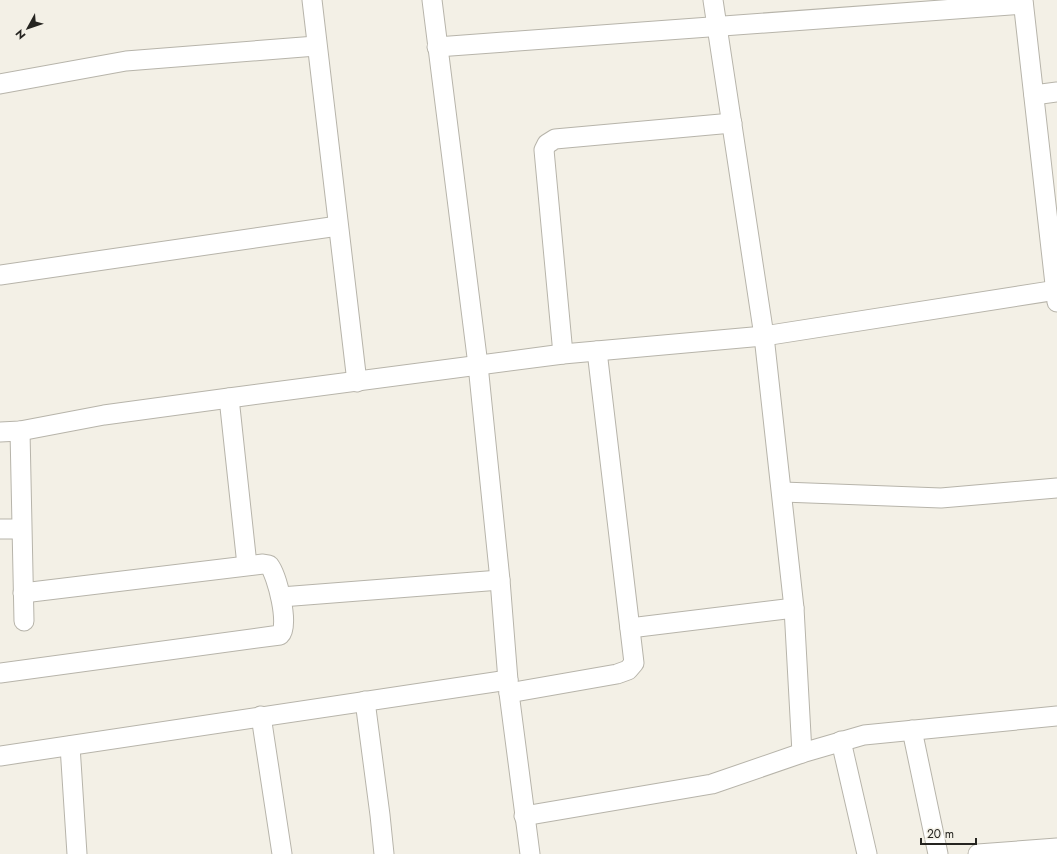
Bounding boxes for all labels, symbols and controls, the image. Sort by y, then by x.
north arrow [8,8,48,48]
text: N [11,26,29,43]
scale bar [921,820,976,846]
text: 20 m [927,825,954,843]

